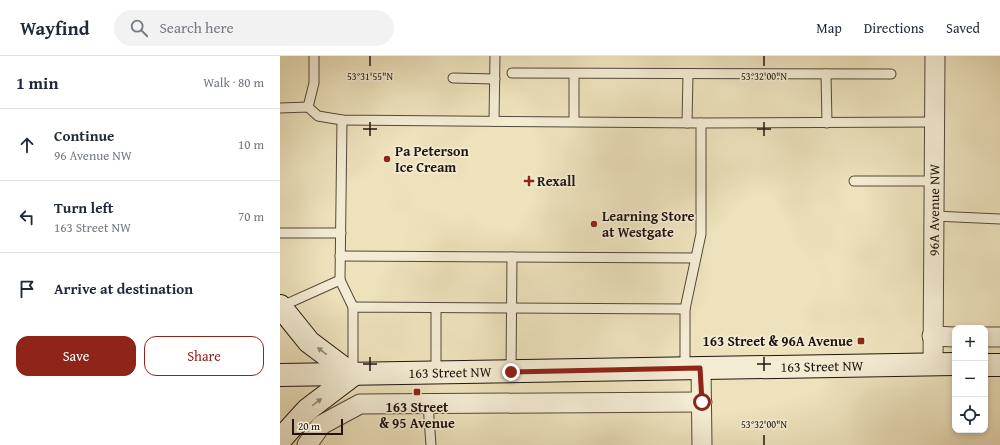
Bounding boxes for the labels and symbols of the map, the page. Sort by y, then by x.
text: 53°31'55"N [347,69,393,84]
text: 53°32'00"N [741,69,787,84]
place label: Pa Peterson Ice Cream [395,141,469,177]
marker: Pa Peterson Ice Cream [382,154,392,164]
street label: 96A Avenue NW [924,164,944,256]
place label: Rexall [537,171,576,191]
marker: Rexall [524,176,534,186]
place label: Learning Store at Westgate [602,206,694,242]
marker: Learning Store at Westgate [589,219,599,229]
place label: 163 Street & 96A Avenue [703,331,853,351]
marker: 163 Street & 96A Avenue [856,336,866,346]
one-way arrow [316,347,327,355]
street label: 163 Street NW [780,355,864,377]
street label: 163 Street NW [408,362,492,383]
route end [502,363,520,381]
marker: 163 Street & 95 Avenue [412,387,422,397]
route start [693,393,711,411]
place label: 163 Street & 95 Avenue [379,397,455,433]
one-way arrow [312,398,323,407]
scale bar [292,417,343,436]
text: 53°32'00"N [741,417,787,432]

